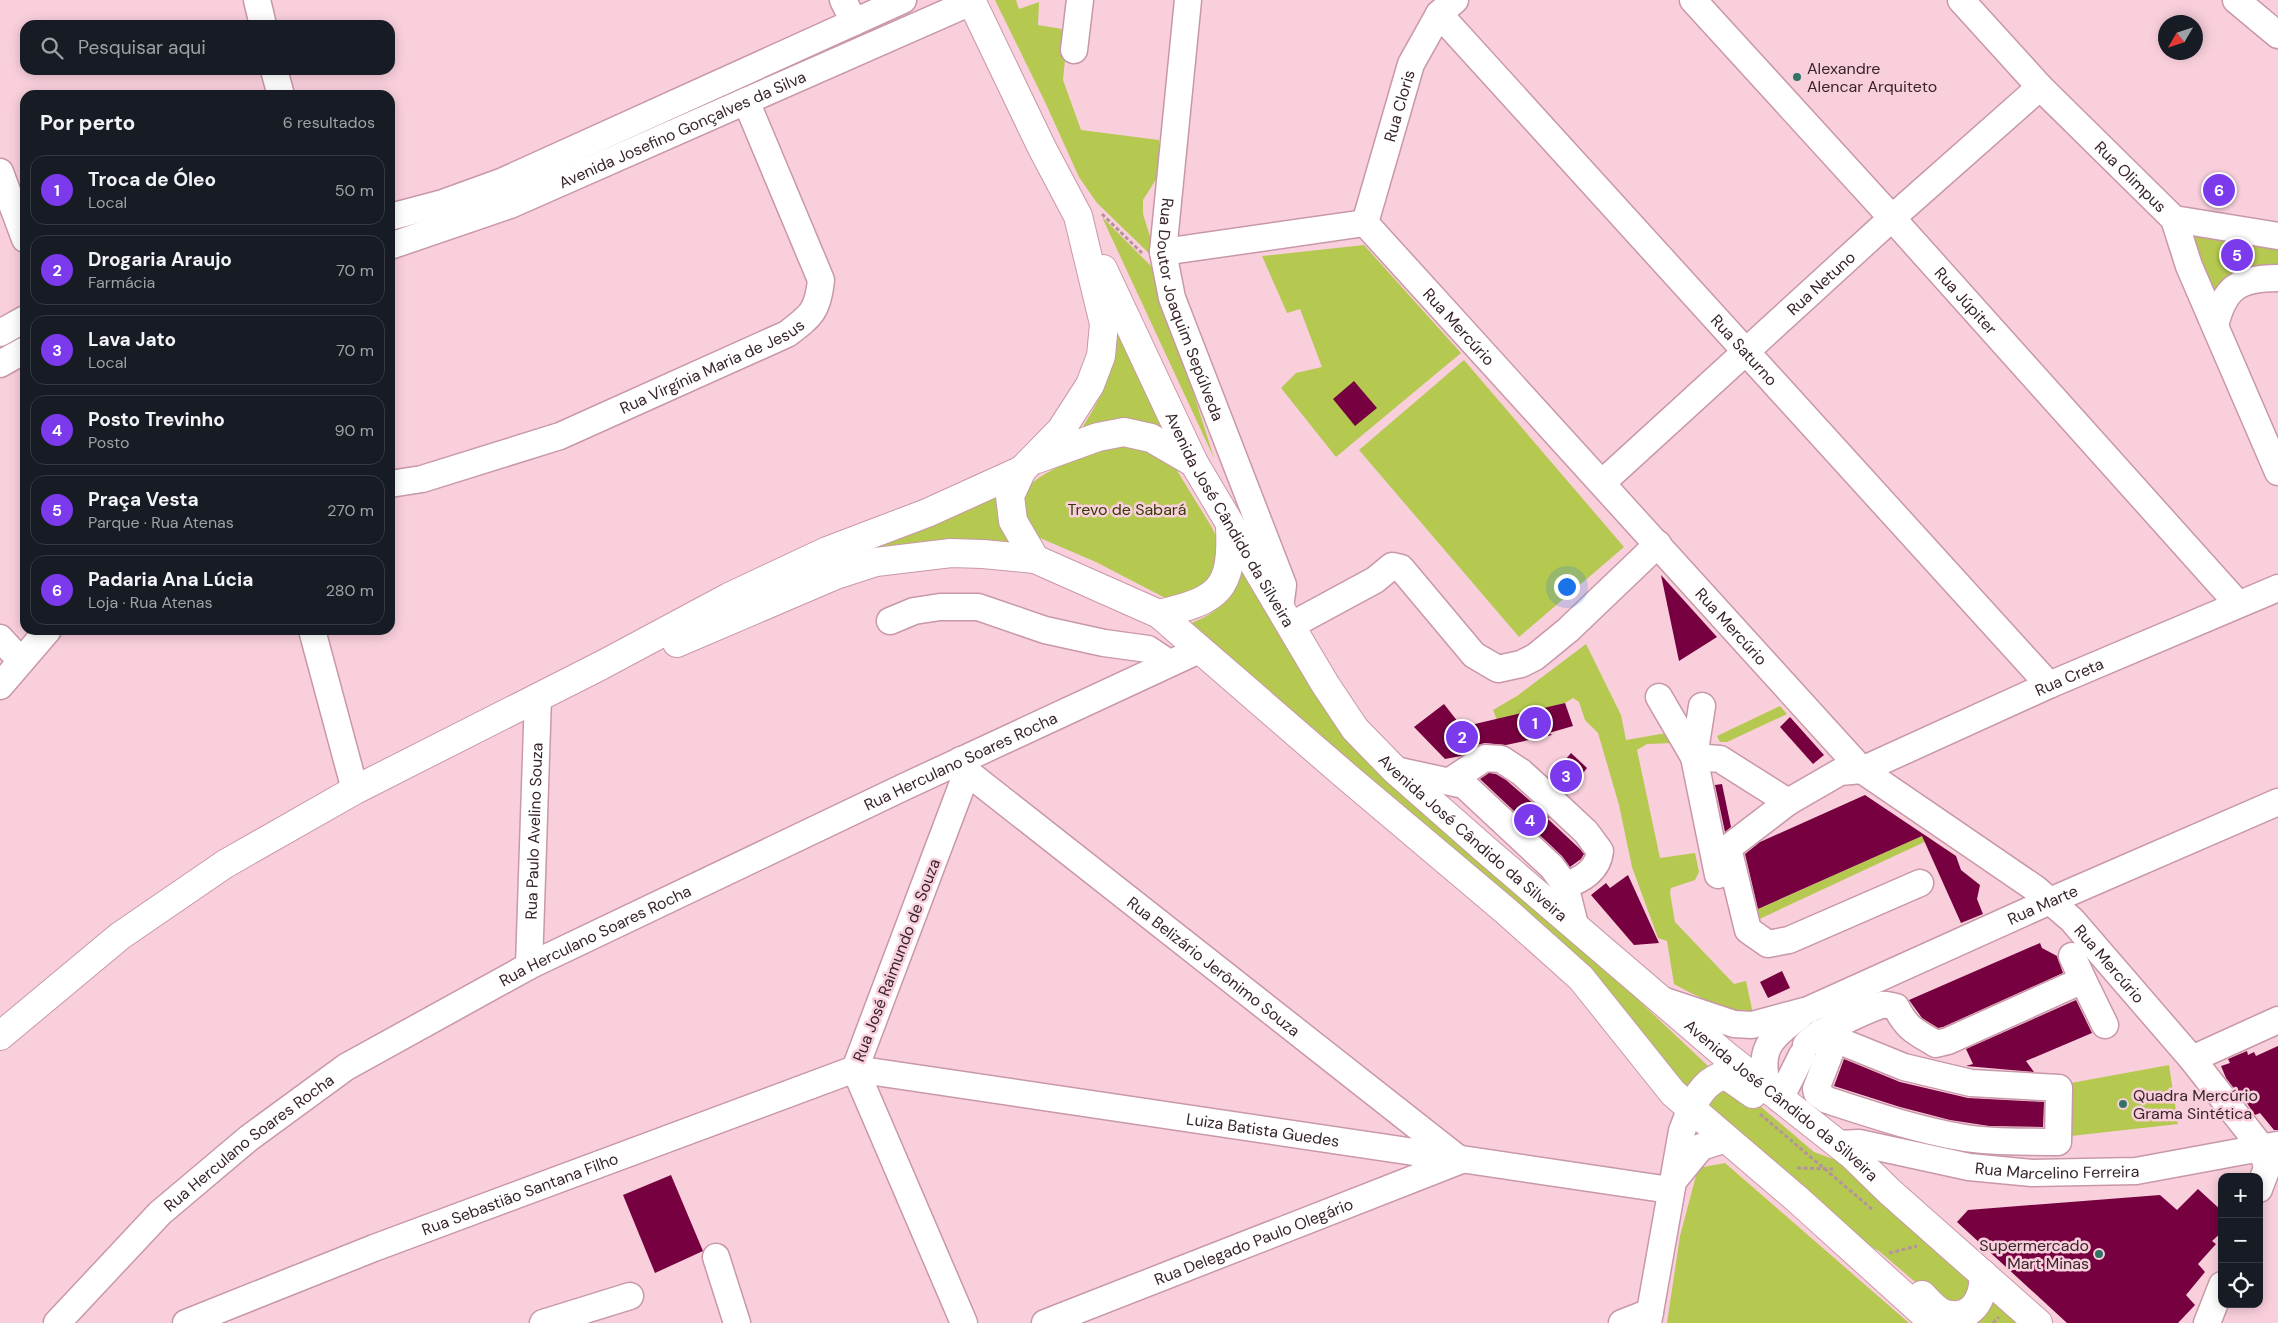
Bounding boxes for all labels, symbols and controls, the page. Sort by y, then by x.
north arrow [2158,15,2203,60]
search box [20,20,395,75]
icon: search [38,34,66,62]
text: Pesquisar aqui [78,35,206,60]
place label: Alexandre Alencar Arquiteto [1807,58,1937,97]
street label: Avenida Josefino Gonçalves da Silva [556,66,809,193]
street label: Rua Cloris [1379,67,1420,144]
marker: Alexandre Alencar Arquiteto [1791,71,1803,83]
text: Por perto [40,109,135,137]
text: 6 resultados [283,112,375,133]
street label: Rua Olimpus [2090,137,2171,217]
text: Troca de Óleo [88,167,216,192]
pin: 6 [2203,171,2235,209]
text: 1 [54,180,60,201]
text: 50 m [335,180,374,201]
text: Local [88,192,127,213]
street label: Rua Doutor Joaquim Sepúlveda [1152,197,1229,424]
pin: 5 [2221,236,2253,274]
text: Drogaria Araujo [88,247,232,272]
street label: Rua Netuno [1782,247,1860,320]
text: 2 [52,260,62,281]
text: 70 m [336,260,374,281]
street label: Rua Júpiter [1930,263,2001,339]
text: Farmácia [88,272,155,293]
street label: Rua Mercúrio [1418,284,1499,370]
street label: Rua Saturno [1706,310,1782,390]
street label: Rua Virgínia Maria de Jesus [617,315,809,419]
text: Lava Jato [88,327,176,352]
text: 3 [52,340,62,361]
text: 70 m [336,340,374,361]
text: Local [88,352,127,373]
text: Posto Trevinho [88,407,225,432]
street label: Avenida José Cândido da Silveira [1160,409,1299,631]
text: 4 [52,420,62,441]
text: 90 m [334,420,374,441]
text: Posto [88,432,130,453]
text: Praça Vesta [88,487,199,512]
park label: Trevo de Sabará [1068,499,1186,520]
text: 5 [52,500,62,521]
text: 270 m [327,500,374,521]
text: Parque · Rua Atenas [88,512,234,533]
text: Padaria Ana Lúcia [88,567,253,592]
your location [1554,574,1580,600]
text: 6 [52,580,62,601]
text: 280 m [326,580,374,601]
street label: Rua Mercúrio [1691,584,1772,670]
text: Loja · Rua Atenas [88,592,213,613]
street label: Rua Creta [2032,653,2107,701]
pin: 1 [1519,704,1551,742]
street label: Rua Herculano Soares Rocha [861,707,1061,816]
pin: 2 [1446,718,1478,756]
street label: Rua Paulo Avelino Souza [521,742,547,920]
street label: Avenida José Cândido da Silveira [1374,750,1572,926]
pin: 3 [1550,757,1582,795]
pin: 4 [1514,801,1546,839]
street label: Rua José Raimundo de Souza [848,856,945,1065]
street label: Rua Herculano Soares Rocha [495,880,695,991]
street label: Rua Marte [2004,880,2081,930]
street label: Rua Belizário Jerônimo Souza [1123,892,1304,1041]
street label: Rua Mercúrio [2069,920,2149,1008]
street label: Avenida José Cândido da Silveira [1680,1015,1883,1186]
street label: Rua Herculano Soares Rocha [160,1069,338,1216]
place label: Quadra Mercúrio Grama Sintética [2133,1085,2258,1124]
marker: Quadra Mercúrio Grama Sintética [2117,1098,2129,1110]
street label: Luiza Batista Guedes [1185,1108,1341,1152]
street label: Rua Sebastião Santana Filho [419,1148,621,1240]
street label: Rua Marcelino Ferreira [1974,1158,2140,1184]
map controls [2218,1173,2263,1308]
button: + [2218,1173,2263,1218]
street label: Rua Delegado Paulo Olegário [1151,1193,1356,1290]
button: − [2218,1218,2263,1263]
place label: Supermercado Mart Minas [1979,1235,2089,1274]
marker: Supermercado Mart Minas [2093,1248,2105,1260]
button: locate [2218,1263,2263,1308]

